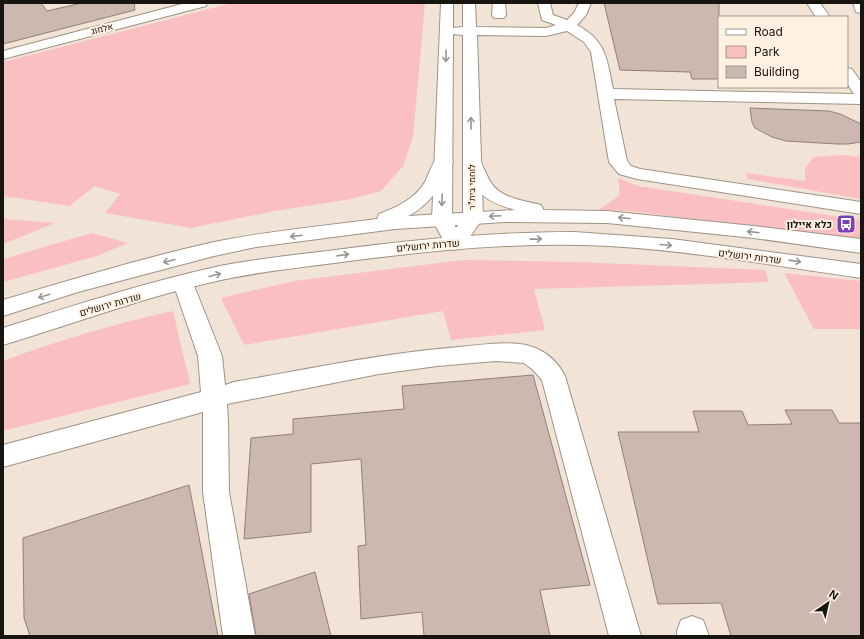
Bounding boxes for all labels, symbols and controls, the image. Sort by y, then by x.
legend [718,16,848,88]
street label: אלמוג [90,20,114,37]
text: Road [754,24,783,39]
text: Park [754,44,780,59]
one-way arrow [442,49,450,62]
text: Building [754,64,799,79]
one-way arrow [468,117,475,130]
street label: לוחמי בית"ר [466,164,477,210]
one-way arrow [438,193,446,206]
one-way arrow [489,213,502,220]
bus stop icon: כלא איילון [835,213,857,235]
one-way arrow [618,214,631,222]
place label: כלא איילון [787,218,832,230]
one-way arrow [747,228,760,236]
one-way arrow [290,232,303,240]
one-way arrow [529,235,542,243]
street label: שדרות ירושלים [396,236,460,254]
one-way arrow [659,242,672,249]
street label: שדרות ירושלים [718,246,782,266]
one-way arrow [337,251,350,259]
one-way arrow [163,257,176,265]
one-way arrow [788,257,801,265]
one-way arrow [208,271,221,278]
street label: שדרות ירושלים [78,289,142,319]
one-way arrow [37,293,50,300]
north arrow [808,583,848,623]
text: N [826,587,841,603]

